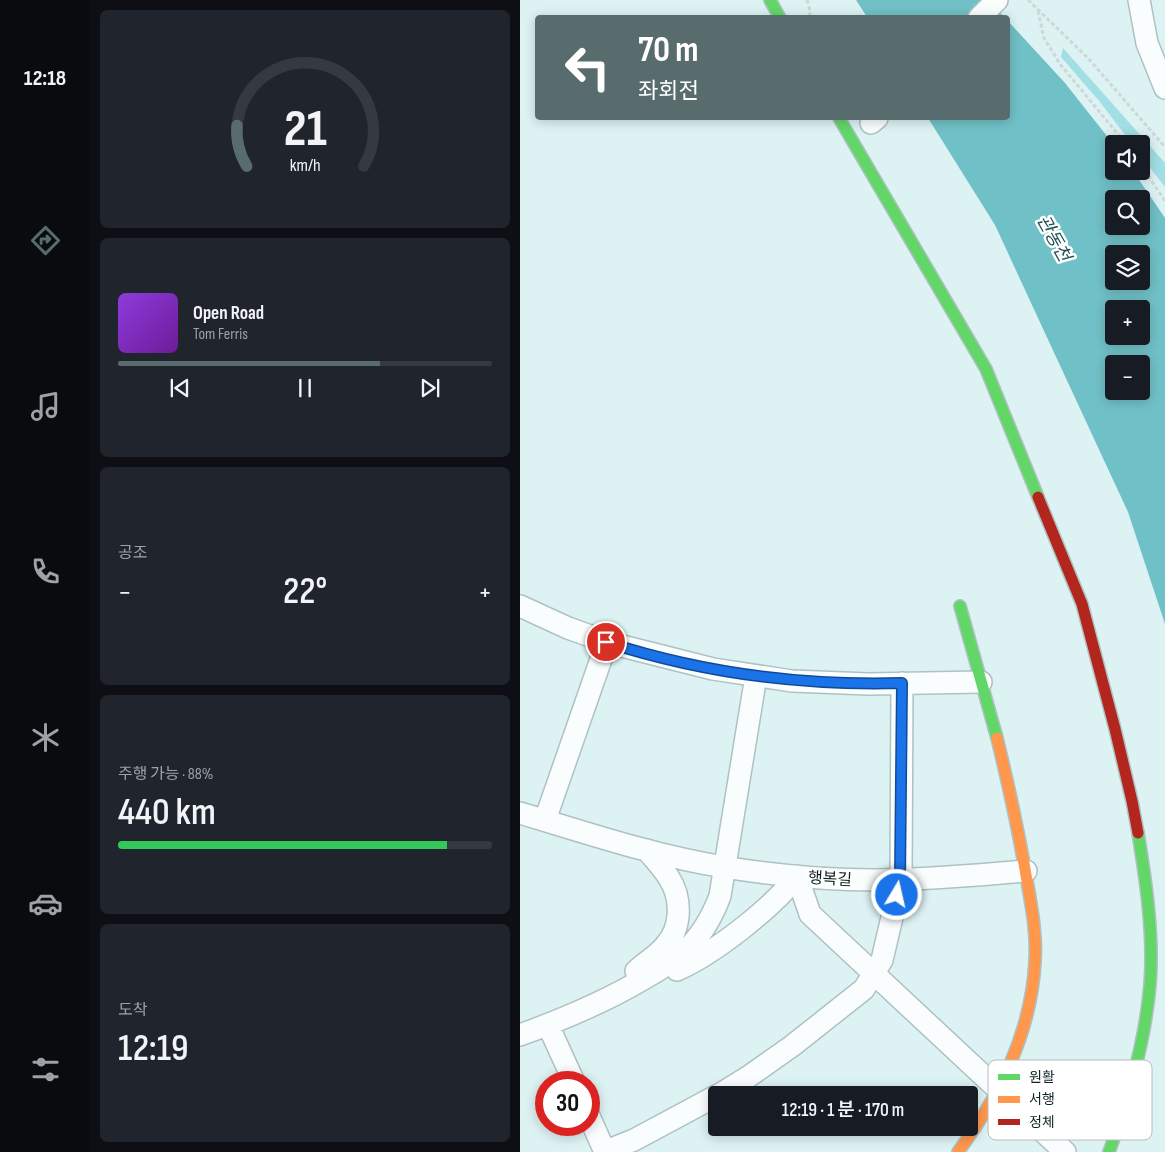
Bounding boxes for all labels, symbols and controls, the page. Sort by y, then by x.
text: 70 m [638,29,698,72]
icon: left [555,35,620,100]
text: 12:18 [24,65,66,92]
text: 좌회전 [638,78,699,105]
text: 21 [283,98,327,161]
map controls [1105,135,1150,400]
button: sound [1105,135,1150,180]
text: km/h [290,155,320,176]
button: search [1105,190,1150,235]
water label: 관동천 [1032,211,1076,267]
icon: directions [28,223,63,258]
button: layers [1105,245,1150,290]
button: + [1105,300,1150,345]
text: Open Road [193,302,264,325]
text: Tom Ferris [193,325,248,344]
button: − [1105,355,1150,400]
icon: previous [166,374,194,402]
icon: pause [291,374,319,402]
icon: next [416,374,444,402]
icon: music [28,389,63,424]
text: 공조 [118,544,147,563]
icon: phone [28,554,63,589]
text: 22° [283,569,327,614]
text: − [118,576,132,609]
text: + [478,576,492,609]
pin [585,621,627,663]
icon: arrive [592,628,620,656]
icon: climate [28,720,63,755]
text: 주행 가능 · 88% [118,765,213,784]
text: 440 km [118,790,216,835]
position arrow [870,868,922,920]
street label: 행복길 [807,869,852,890]
icon: car [28,886,63,921]
text: 도착 [118,1001,147,1020]
text: 12:19 [118,1026,189,1071]
icon: filters [28,1052,63,1087]
legend [988,1060,1152,1140]
text: 원활 [1029,1069,1055,1086]
speed limit sign: 30 [535,1071,600,1136]
text: 서행 [1029,1091,1055,1108]
text: 12:19 · 1 분 · 170 m [782,1099,904,1122]
text: 정체 [1029,1114,1055,1131]

